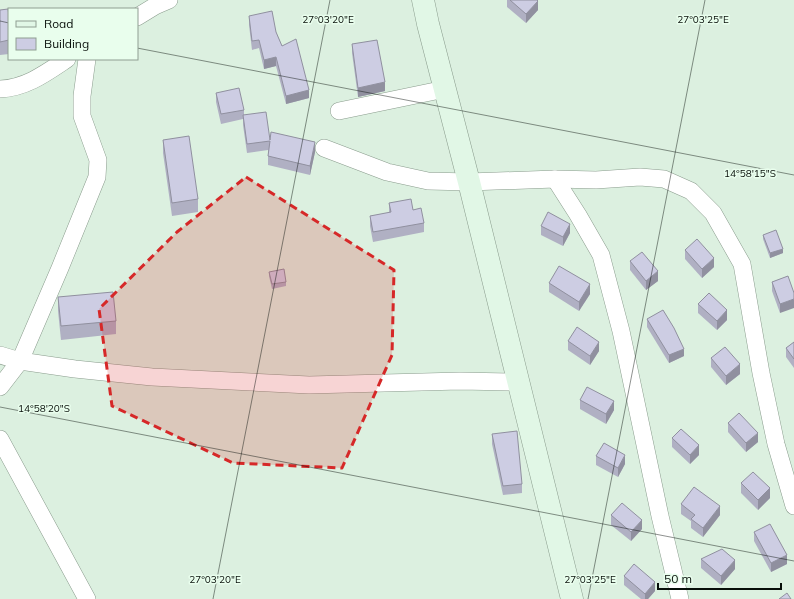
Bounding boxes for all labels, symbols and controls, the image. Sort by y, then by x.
legend [8,8,138,60]
text: 27°03'20"E [302,13,354,26]
text: 27°03'25"E [677,13,729,26]
text: Road [44,16,73,31]
text: Building [44,36,89,51]
text: 14°58'15"S [724,167,776,180]
text: 14°58'20"S [18,402,70,415]
scale bar [658,565,781,591]
text: 50 m [664,571,692,586]
text: 27°03'20"E [189,573,241,586]
text: 27°03'25"E [564,573,616,586]

